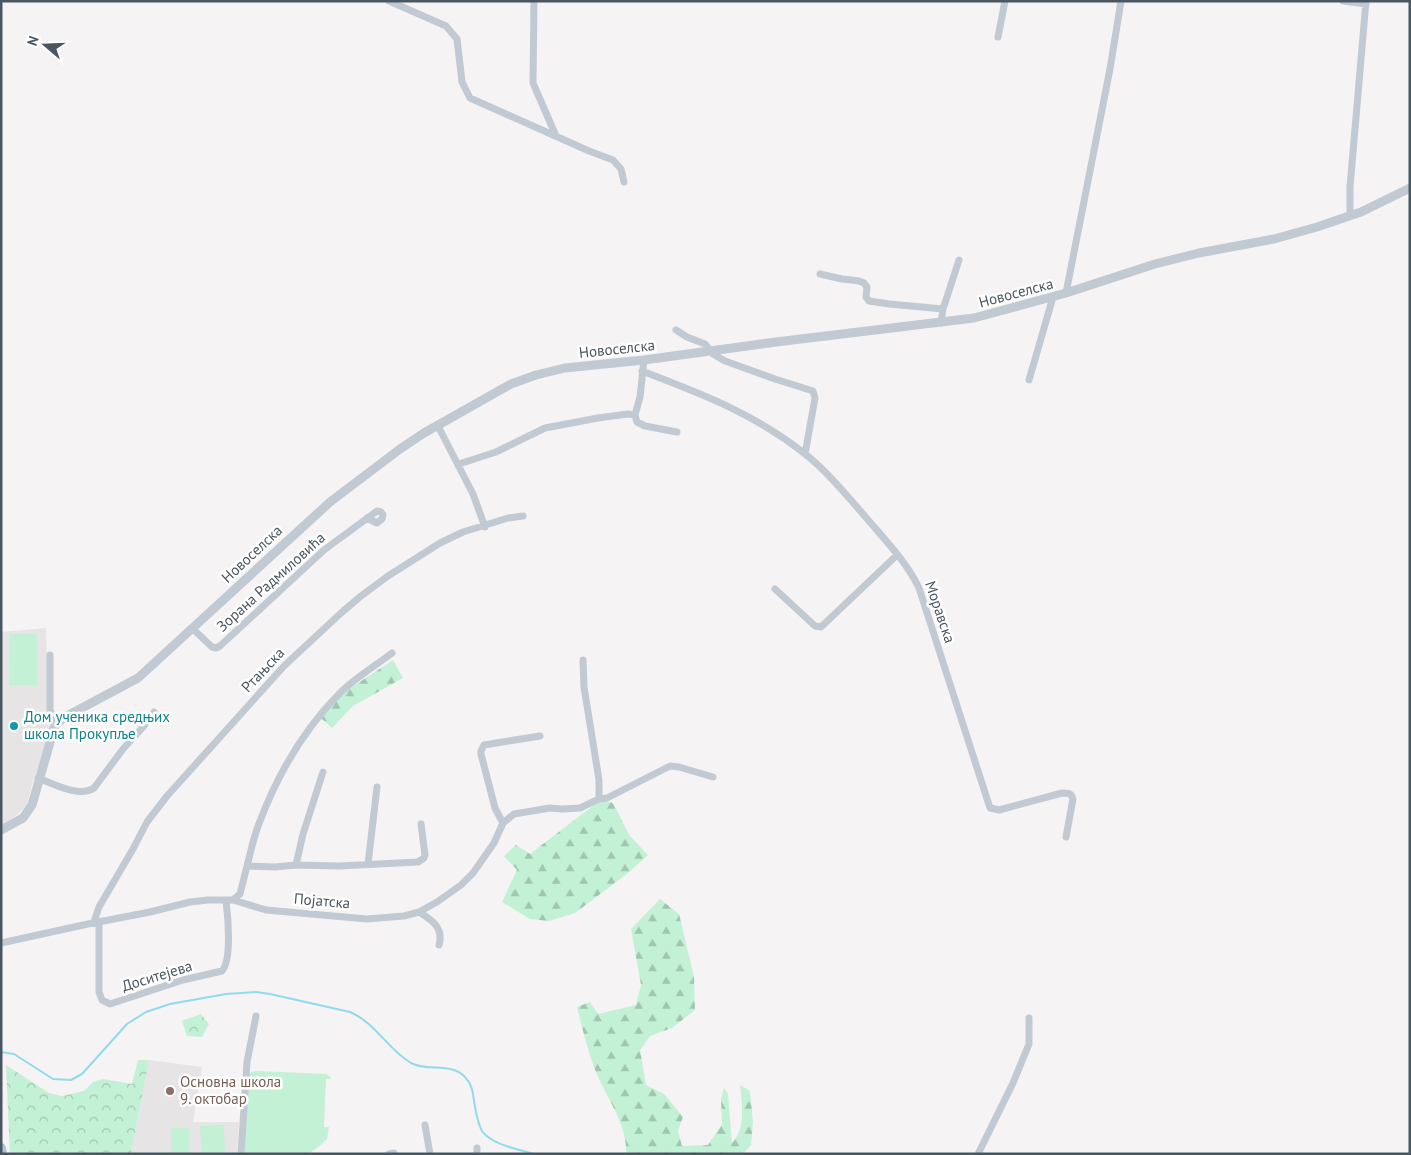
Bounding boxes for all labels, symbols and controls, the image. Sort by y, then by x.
north arrow [20,20,70,70]
text: N [23,33,43,48]
street label: Новоселска [977,273,1055,312]
street label: Новоселска [578,335,656,362]
street label: Новоселска [217,521,286,587]
street label: Зорана Радмиловића [212,528,329,635]
street label: Моравска [921,578,960,645]
street label: Ртањска [237,643,288,696]
place label: Дом ученика средњих школа Прокупље [24,707,170,743]
marker: Дом ученика средњих школа Прокупље [8,720,20,732]
street label: Појатска [293,889,351,912]
street label: Доситејева [119,956,194,995]
place label: Основна школа 9. октобар [180,1072,281,1108]
marker: Основна школа 9. октобар [164,1085,176,1097]

